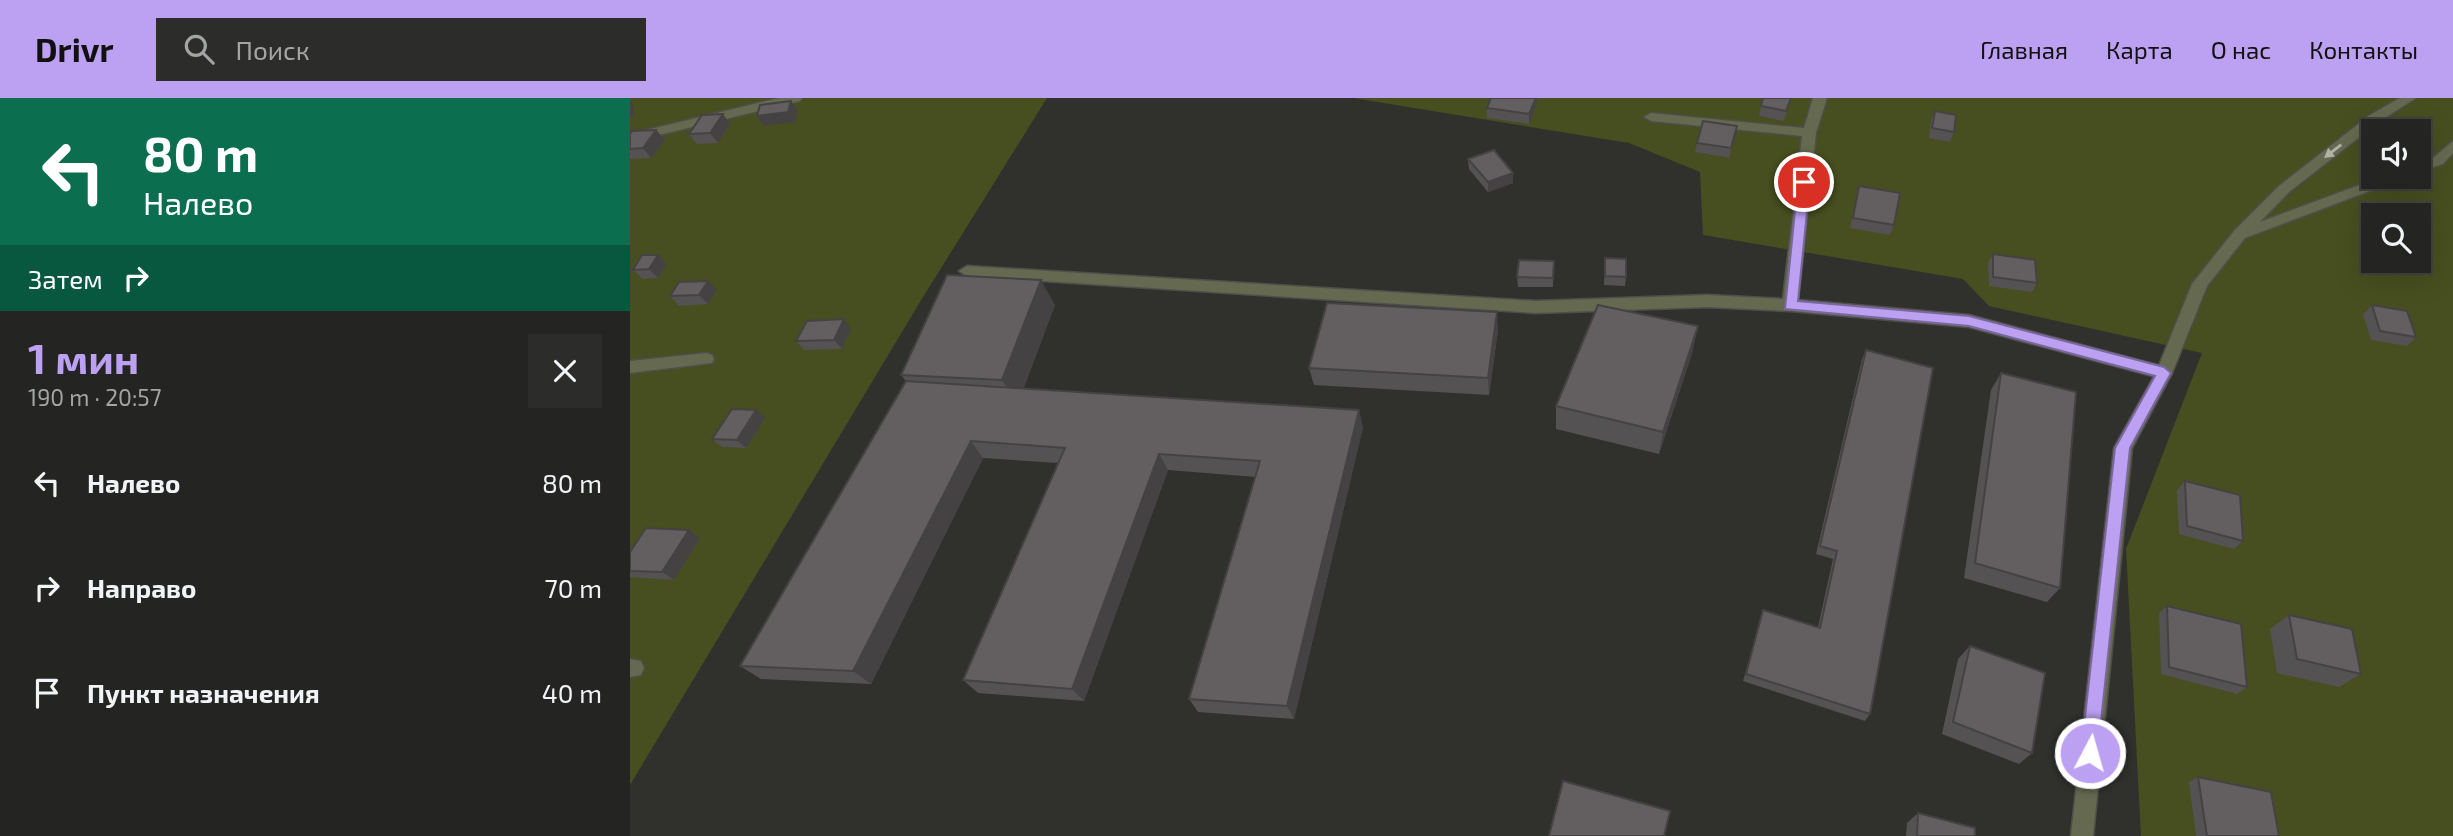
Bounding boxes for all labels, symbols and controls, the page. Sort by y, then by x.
search box [156,18,646,81]
text: Drivr [35,29,114,69]
icon: search [180,30,218,68]
text: Поиск [236,34,310,65]
text: Главная [1980,35,2068,64]
text: Карта [2106,35,2173,64]
text: О нас [2211,35,2271,64]
text: Контакты [2309,35,2418,64]
map controls [2361,119,2431,273]
button: sound [2361,119,2431,189]
text: 80 m [143,123,258,182]
icon: left [28,126,119,217]
one-way arrow [2324,143,2342,157]
pin [1774,152,1834,212]
icon: arrive [1785,163,1823,201]
text: Налево [143,183,253,221]
button: search [2361,203,2431,273]
icon: right [117,259,155,297]
text: Затем [28,263,103,294]
text: 1 мин [28,332,139,382]
button: close [528,334,602,408]
text: 190 m · 20:57 [28,383,161,411]
icon: left [28,464,66,502]
text: Налево [87,467,180,498]
text: 80 m [542,467,602,498]
icon: right [28,569,66,607]
text: Направо [87,572,196,603]
text: 70 m [544,572,602,603]
icon: arrive [28,674,66,712]
text: Пункт назначения [87,677,320,708]
text: 40 m [542,677,602,708]
position arrow [2053,716,2127,790]

